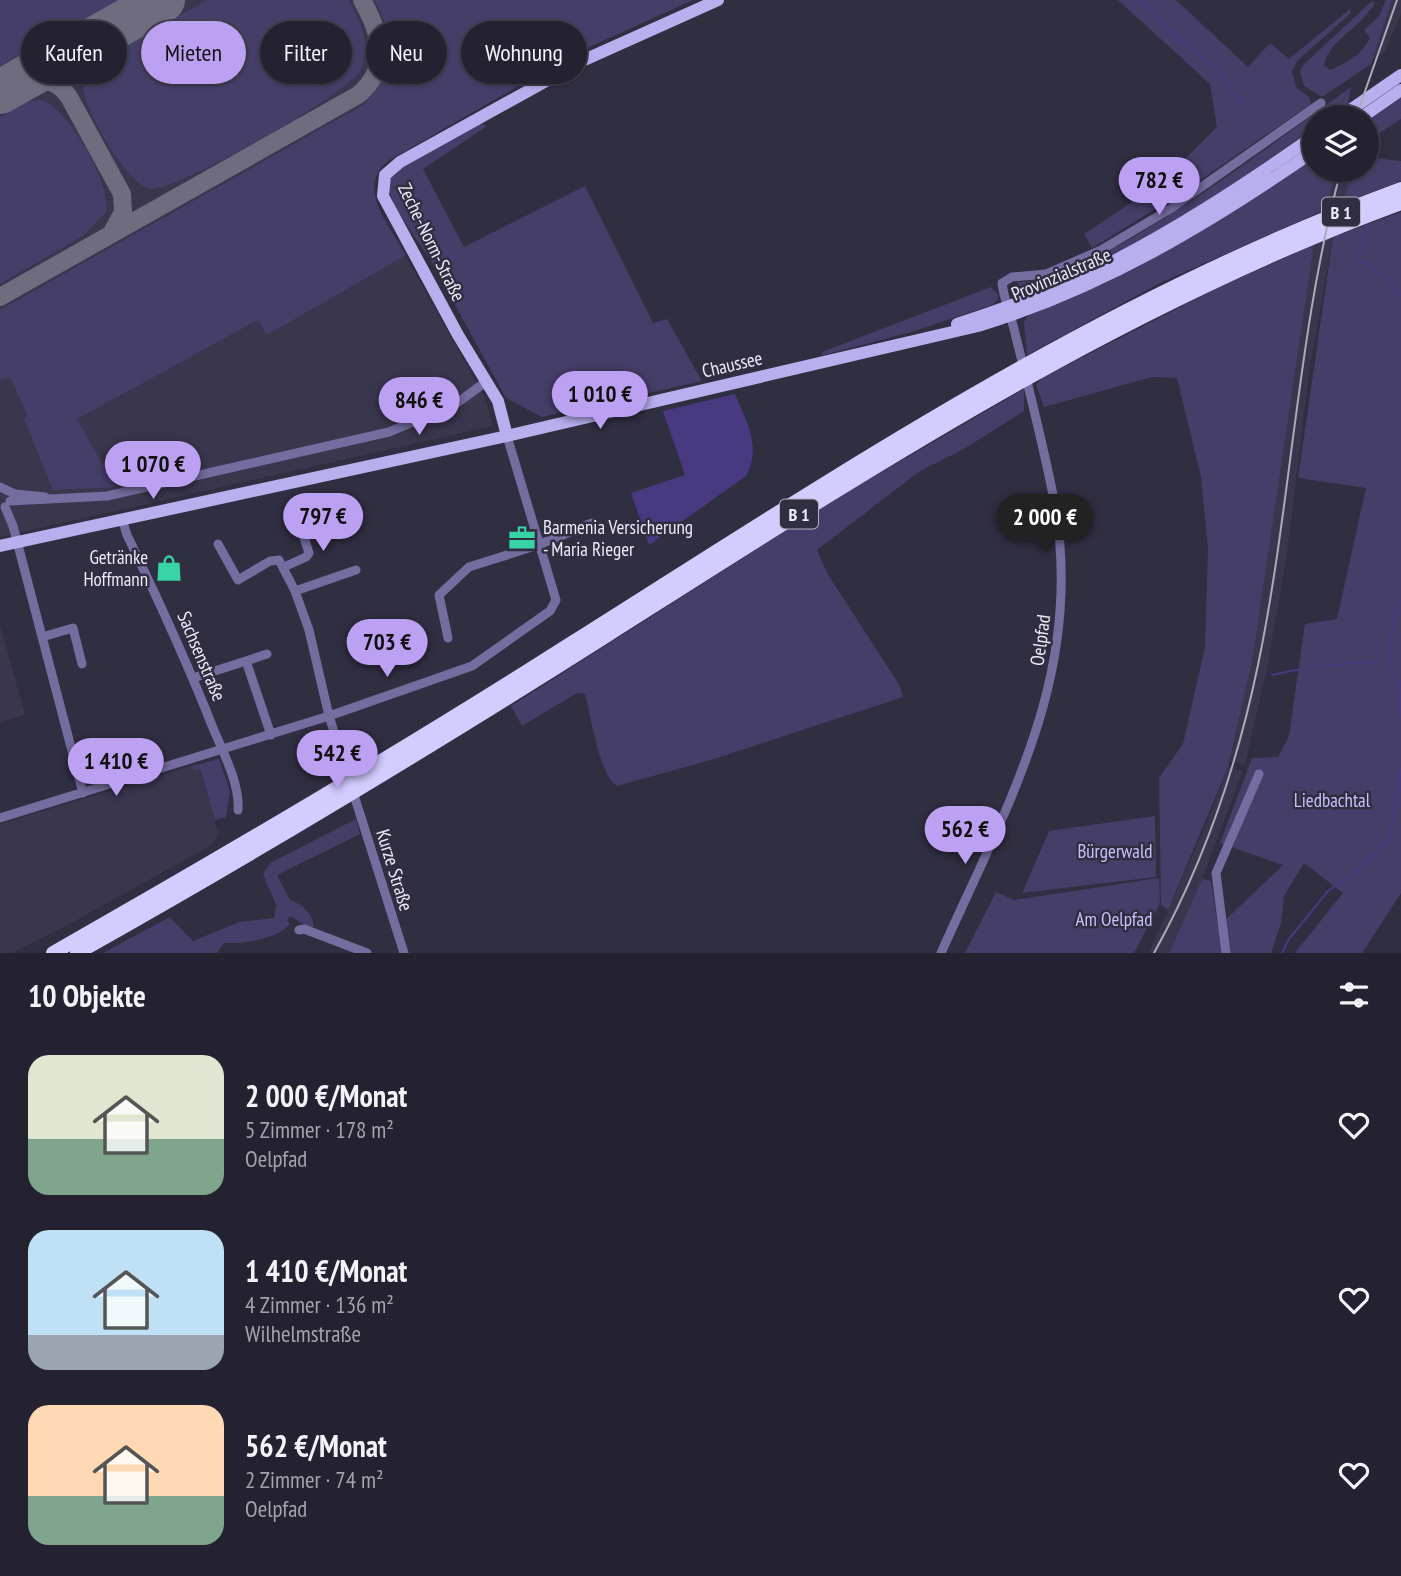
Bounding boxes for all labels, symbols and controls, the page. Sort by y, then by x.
chip: Kaufen [21,21,127,84]
chip: Mieten [141,21,246,84]
chip: Filter [260,21,352,84]
chip: Neu [366,21,447,84]
chip: Wohnung [461,21,587,84]
map controls [1302,105,1379,182]
button: layers [1302,105,1379,182]
pin: 782 € [1110,158,1208,217]
text: 782 € [1135,165,1183,194]
street label: Zeche-Norm-Straße [393,179,471,305]
road number: B 1 [1322,197,1360,226]
street label: Provinzialstraße [1008,242,1114,306]
street label: Chaussee [699,345,765,383]
pin: 1 010 € [535,372,665,431]
pin: 846 € [370,378,468,437]
text: 1 010 € [568,379,632,408]
text: 846 € [395,385,443,414]
pin: 1 070 € [88,442,218,501]
text: 1 070 € [121,449,185,478]
pin: 797 € [274,494,372,553]
pin: 2 000 € [980,494,1110,554]
road number: B 1 [780,500,818,528]
text: 797 € [299,501,347,530]
text: 2 000 € [1013,502,1077,531]
place label: Barmenia Versicherung - Maria Rieger [543,515,693,561]
office icon: Barmenia Versicherung - Maria Rieger [507,523,537,553]
place label: Getränke Hoffmann [83,545,148,591]
shop icon: Getränke Hoffmann [154,553,184,583]
street label: Sachsenstraße [172,608,232,705]
street label: Oelpfad [1025,613,1055,667]
pin: 703 € [338,620,436,679]
text: 703 € [363,627,411,656]
pin: 542 € [288,730,386,790]
pin: 1 410 € [51,738,181,798]
text: 542 € [313,738,361,767]
text: 1 410 € [84,746,148,775]
park label: Liedbachtal [1294,788,1371,812]
pin: 562 € [916,806,1014,866]
text: 562 € [941,814,989,843]
street label: Kurze Straße [371,826,419,914]
park label: Bürgerwald [1077,839,1153,863]
park label: Am Oelpfad [1076,907,1152,931]
text: 10 Objekte [28,976,146,1015]
icon: filters [1335,976,1373,1014]
text: 2 000 €/Monat [245,1076,407,1115]
icon: home [84,1083,168,1167]
icon: heart [1335,1106,1373,1144]
text: 5 Zimmer · 178 m² [245,1115,394,1144]
text: Oelpfad [245,1144,307,1173]
text: 1 410 €/Monat [245,1251,407,1290]
icon: home [84,1258,168,1342]
icon: heart [1335,1281,1373,1319]
text: 4 Zimmer · 136 m² [245,1290,394,1319]
text: Wilhelmstraße [245,1319,361,1348]
text: 562 €/Monat [245,1426,387,1465]
icon: home [84,1433,168,1517]
icon: heart [1335,1456,1373,1494]
text: 2 Zimmer · 74 m² [245,1465,383,1494]
text: Oelpfad [245,1494,307,1523]

